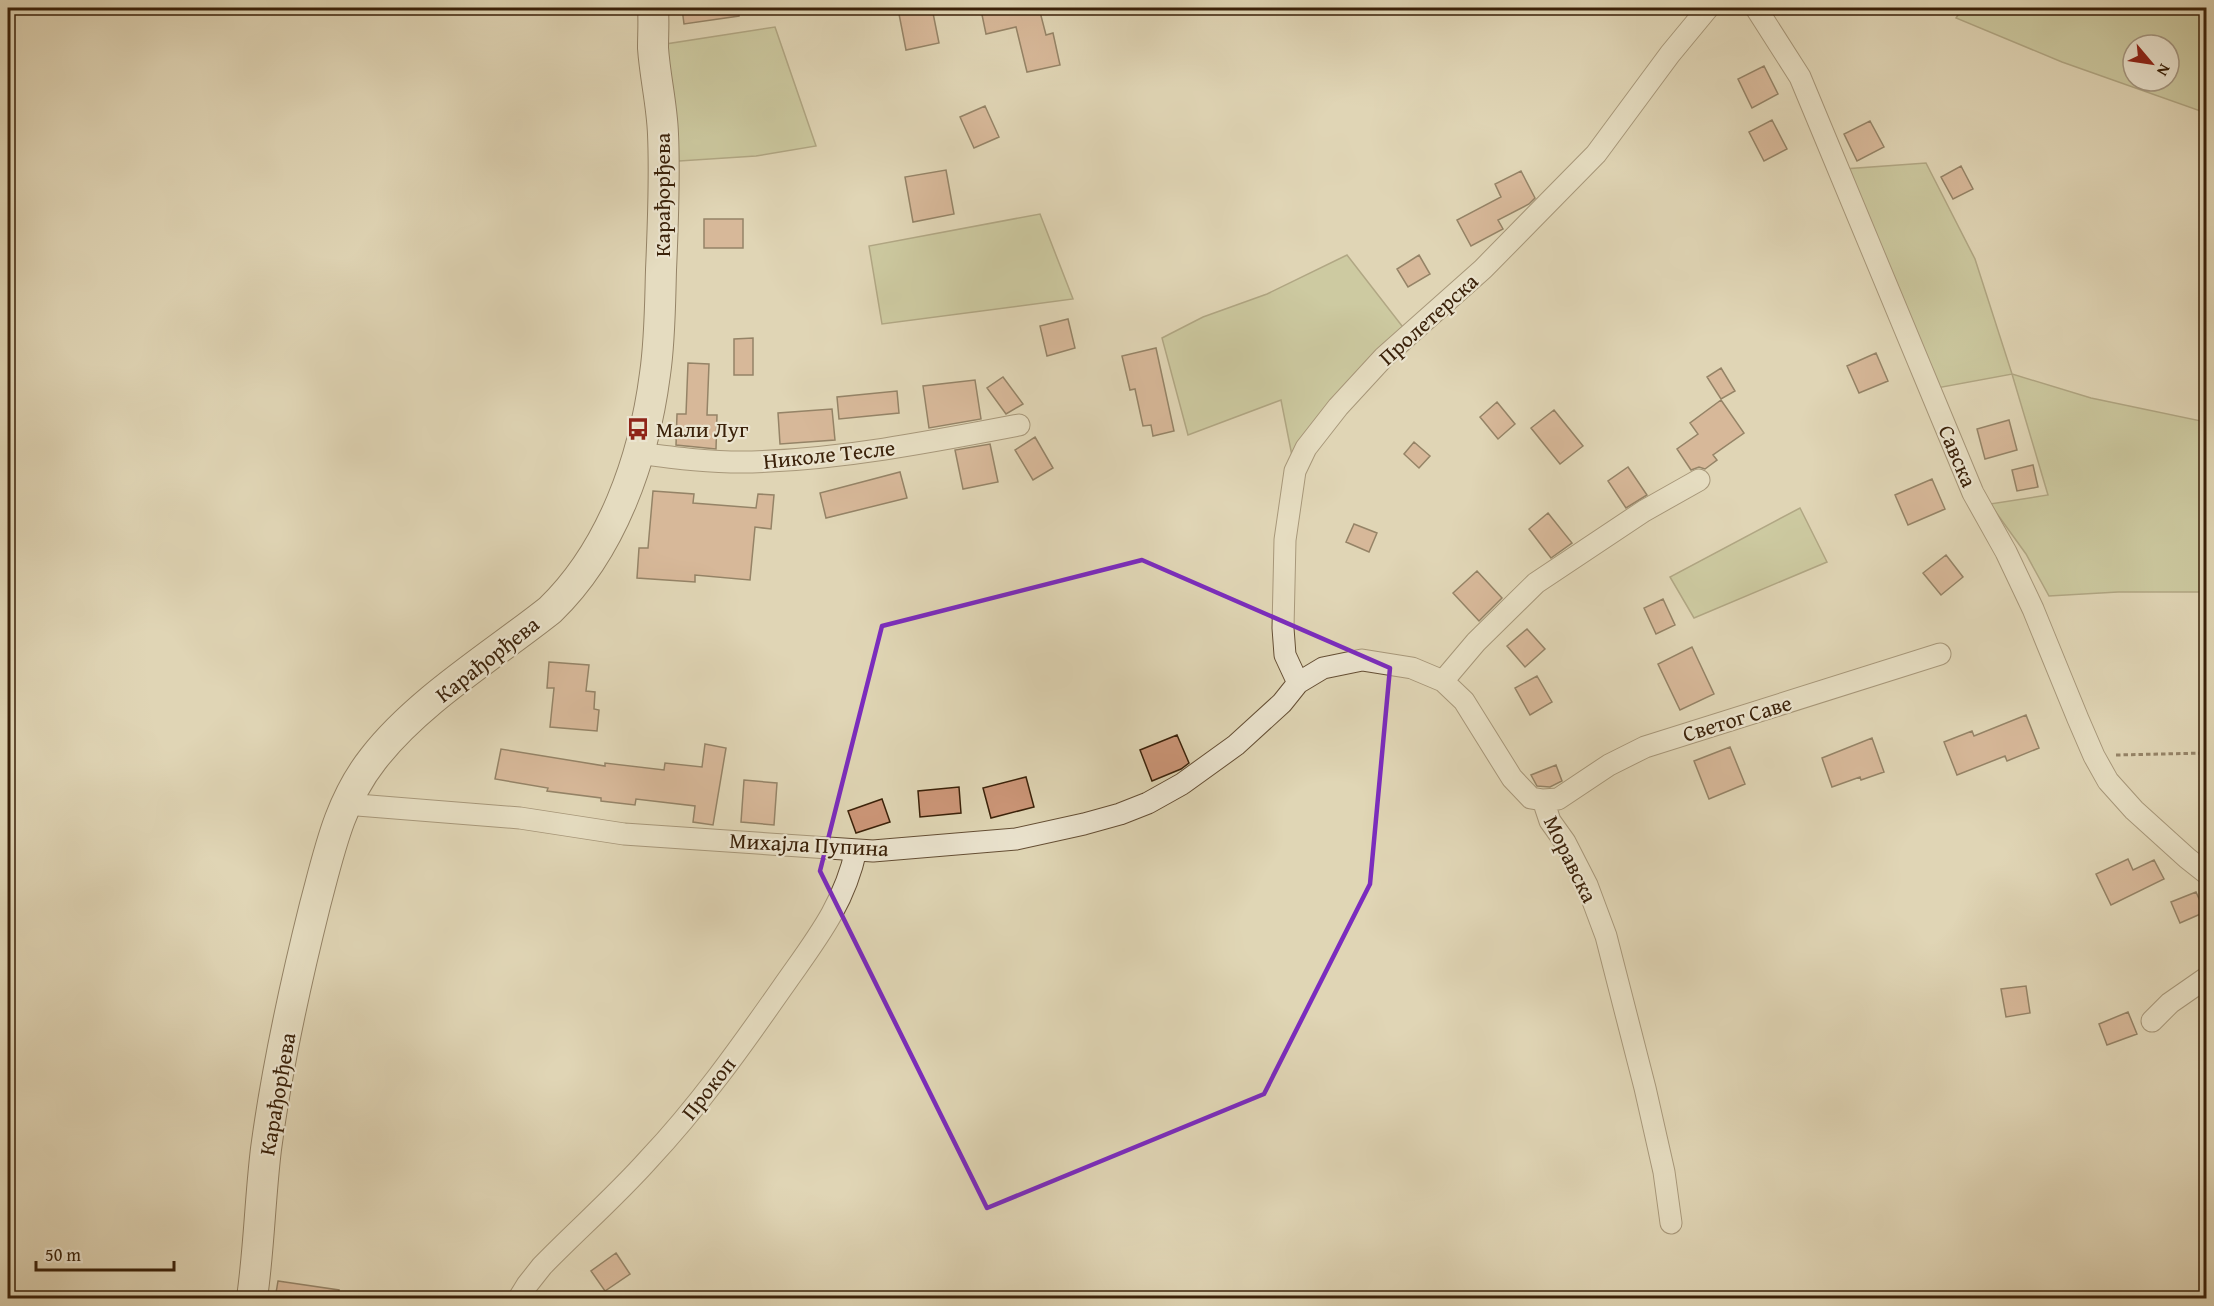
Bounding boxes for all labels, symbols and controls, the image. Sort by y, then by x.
north arrow [2121,33,2181,93]
text: N [2151,60,2177,81]
street label: Карађорђева [646,132,678,257]
street label: Пролетерска [1371,265,1485,372]
place label: Мали Луг [656,413,749,445]
bus stop icon: Мали Луг [625,416,651,442]
street label: Савска [1931,420,1986,493]
street label: Николе Тесле [761,431,897,477]
street label: Карађорђева [428,608,546,710]
street label: Светог Саве [1679,686,1795,750]
street label: Моравска [1536,810,1606,908]
street label: Михајла Пупина [729,824,890,864]
street label: Карађорђева [250,1030,304,1158]
street label: Прокоп [673,1050,743,1126]
scale bar [36,1234,174,1272]
text: 50 m [45,1241,81,1268]

